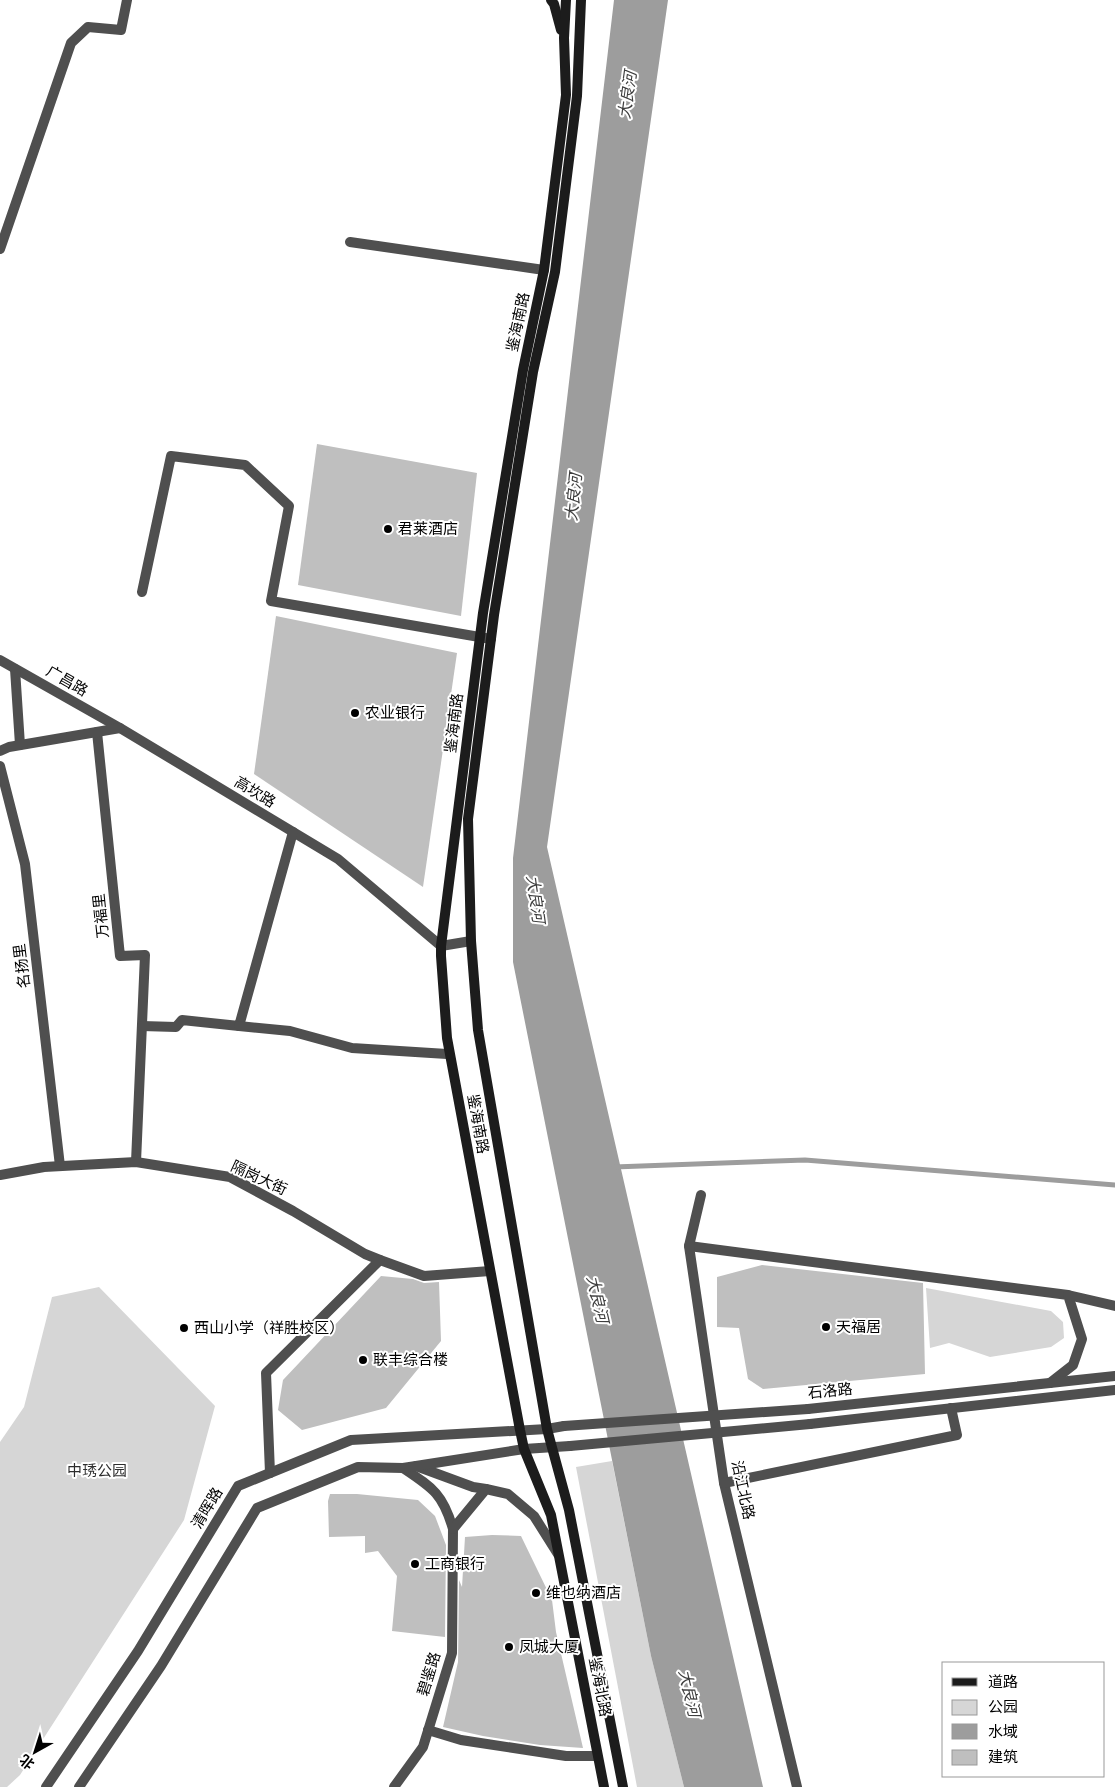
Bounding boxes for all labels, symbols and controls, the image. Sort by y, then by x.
water label: 大良河 [613,67,643,120]
street label: 鉴海南路 [501,290,535,354]
water label: 大良河 [560,469,588,522]
place label: 君莱酒店 [398,518,458,540]
marker: 君莱酒店 [382,523,394,535]
street label: 广昌路 [42,660,92,702]
street label: 鉴海南路 [439,692,469,754]
place label: 农业银行 [365,702,425,724]
marker: 农业银行 [349,707,361,719]
street label: 高坎路 [230,771,280,813]
water label: 大良河 [521,874,551,927]
street label: 万福里 [88,892,114,940]
street label: 名扬里 [8,942,36,990]
street label: 鉴海南路 [462,1093,494,1155]
street label: 隔岗大街 [227,1155,291,1201]
water label: 大良河 [581,1273,615,1328]
place label: 天福居 [836,1316,881,1338]
place label: 西山小学（祥胜校区） [194,1317,344,1339]
marker: 天福居 [820,1321,832,1333]
marker: 西山小学（祥胜校区） [178,1322,190,1334]
place label: 联丰综合楼 [373,1349,448,1371]
marker: 联丰综合楼 [357,1354,369,1366]
street label: 石洛路 [806,1378,854,1404]
street label: 沿江北路 [726,1458,760,1522]
park label: 中琇公园 [67,1460,127,1482]
street label: 清晖路 [186,1483,228,1533]
place label: 工商银行 [425,1553,485,1575]
marker: 工商银行 [409,1558,421,1570]
place label: 维也纳酒店 [546,1582,621,1604]
marker: 维也纳酒店 [530,1587,542,1599]
place label: 凤城大厦 [519,1636,579,1658]
marker: 凤城大厦 [503,1641,515,1653]
street label: 碧鉴路 [412,1649,446,1699]
street label: 鉴海北路 [583,1655,617,1719]
legend [942,1662,1105,1777]
water label: 大良河 [673,1667,707,1722]
text: 道路 [988,1671,1018,1693]
text: 公园 [988,1696,1018,1718]
text: 水域 [988,1721,1018,1743]
north arrow [10,1727,60,1777]
text: 建筑 [988,1746,1018,1768]
text: 北 [15,1750,39,1774]

